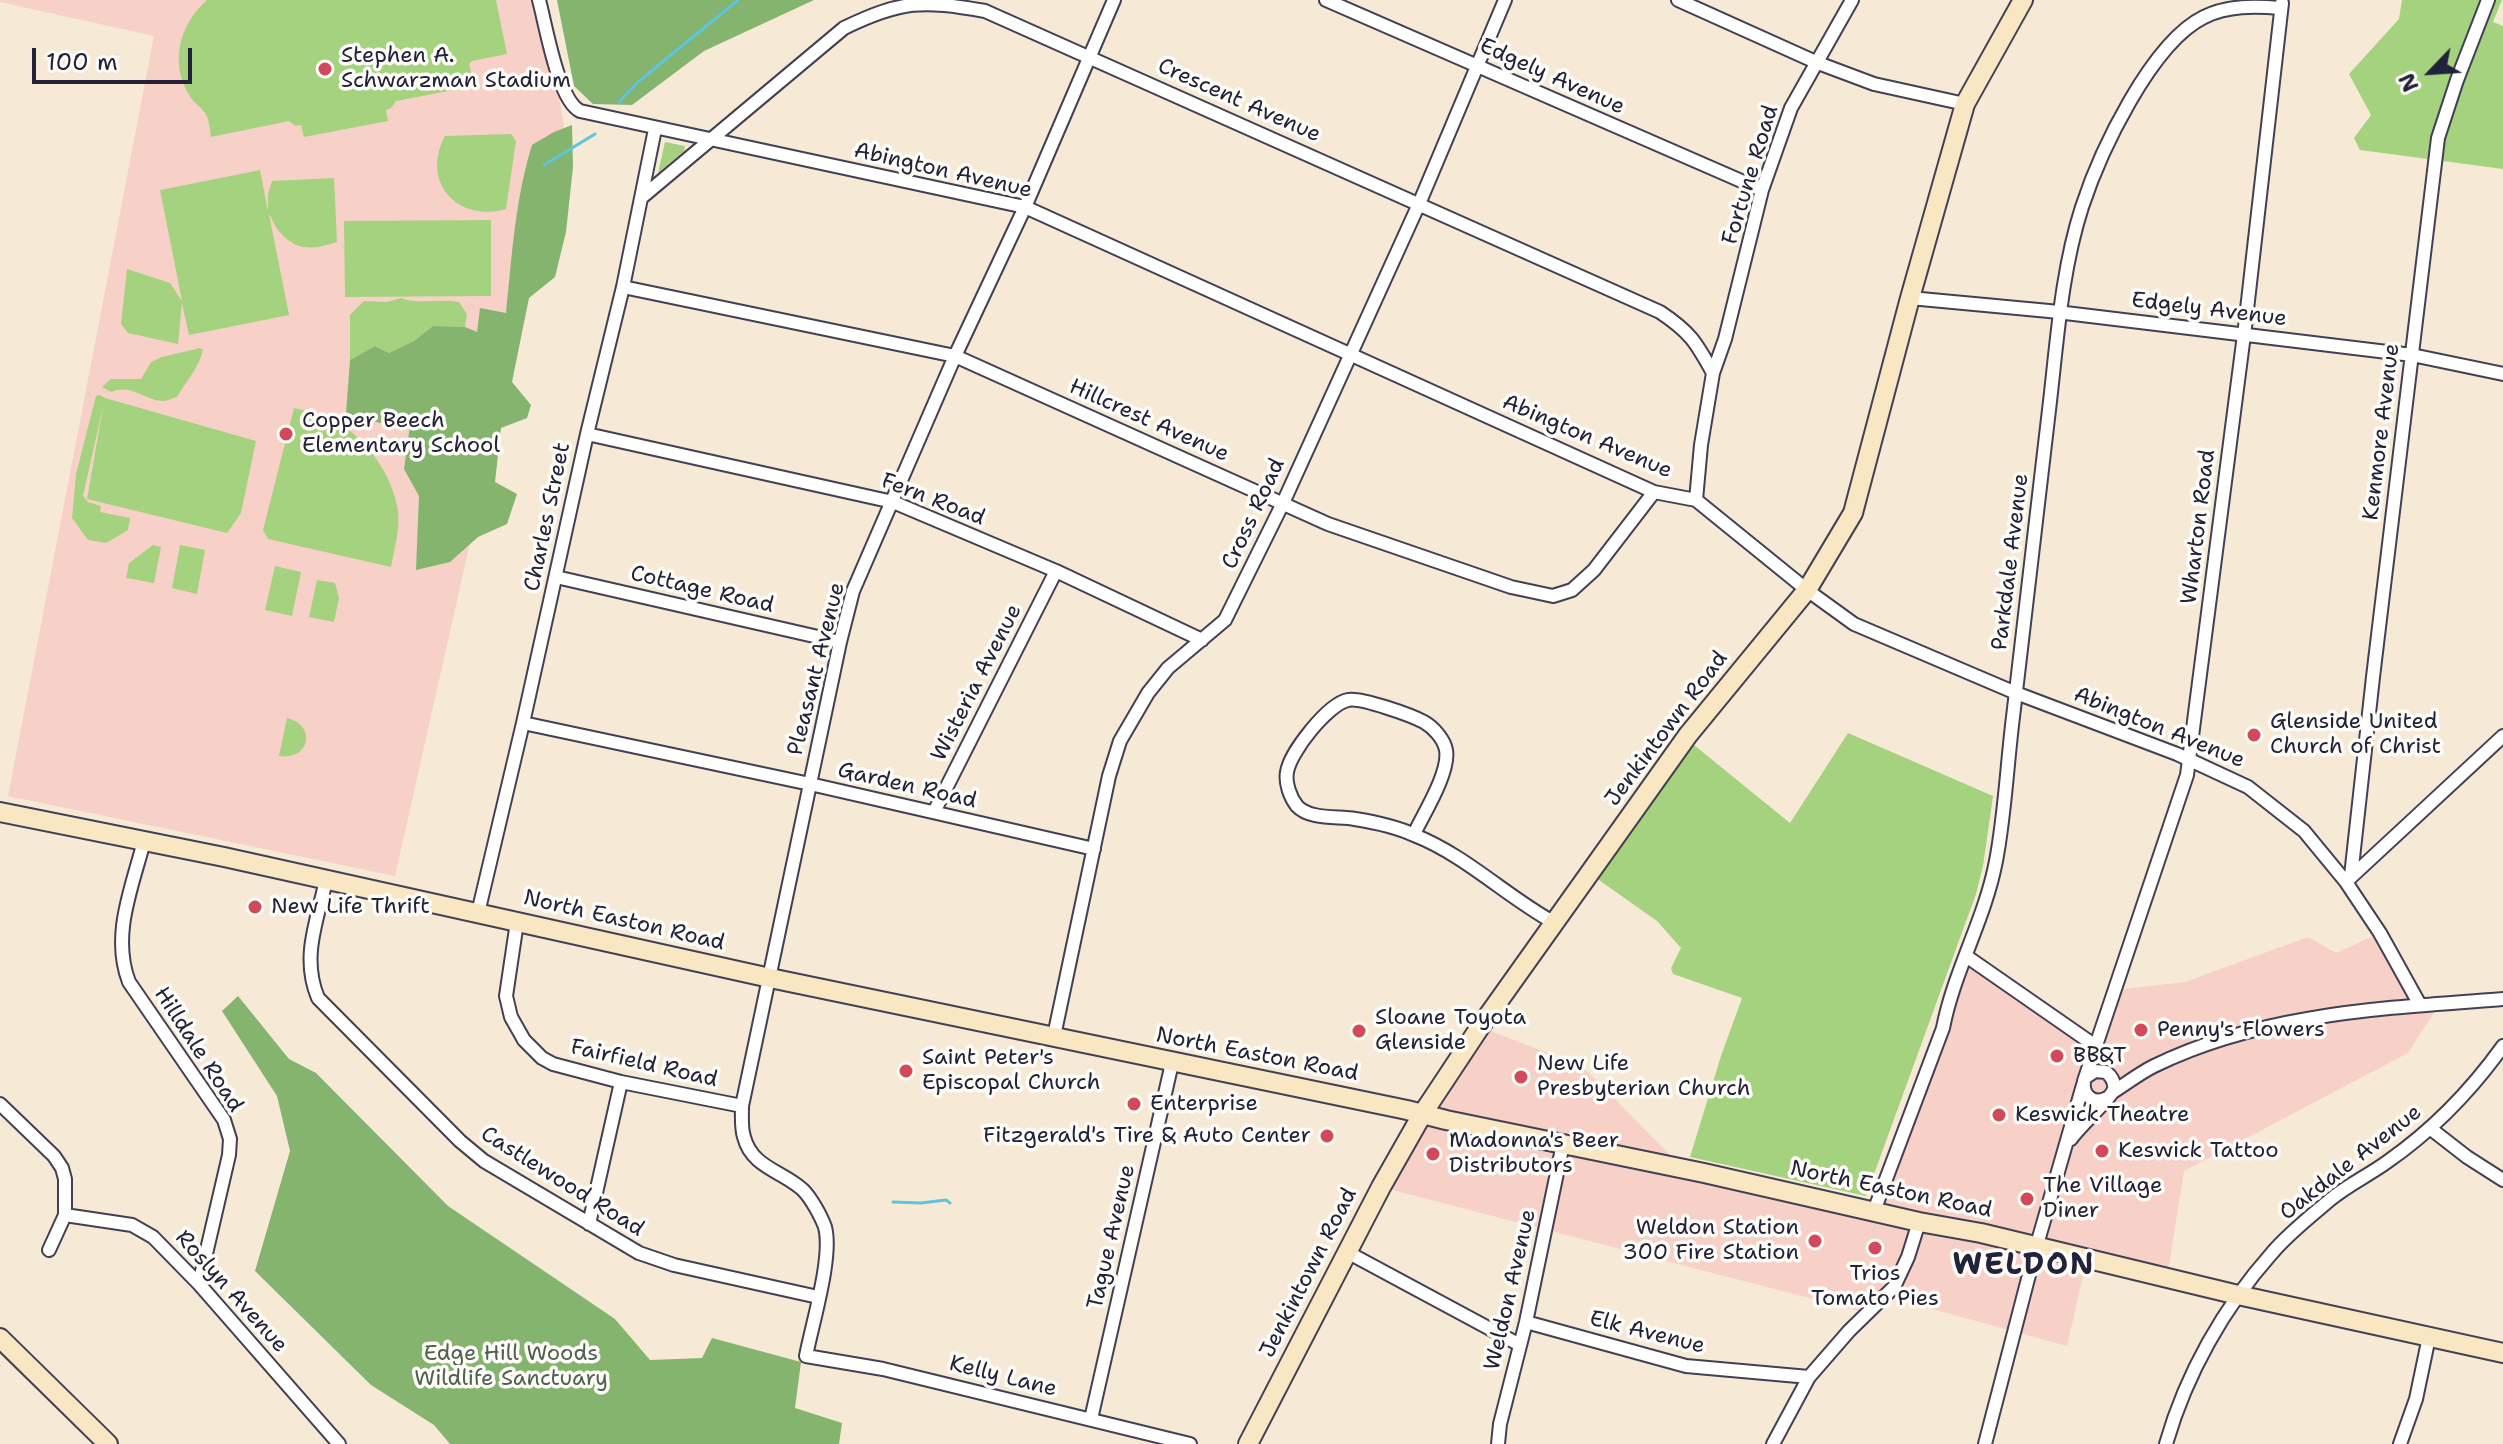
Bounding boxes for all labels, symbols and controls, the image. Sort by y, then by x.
scale bar [36,32,196,82]
north arrow [2391,32,2471,112]
street label: Edgely Avenue [1475,33,1629,121]
place label: Stephen A. Schwarzman Stadium [341,43,571,94]
text: 100 m [46,46,118,78]
street label: Crescent Avenue [1153,53,1325,149]
marker: Stephen A. Schwarzman Stadium [316,60,334,78]
text: N [2392,68,2426,96]
street label: Fortune Road [1717,102,1785,248]
street label: Abington Avenue [851,138,1035,204]
street label: Edgely Avenue [2130,287,2288,333]
street label: Kenmore Avenue [2358,342,2406,522]
street label: Hillcrest Avenue [1065,374,1233,468]
street label: Abington Avenue [1498,389,1676,485]
place label: Copper Beech Elementary School [302,408,500,460]
marker: Copper Beech Elementary School [277,425,295,443]
street label: Charles Street [519,440,577,594]
street label: Wharton Road [2176,448,2222,606]
street label: Cross Road [1217,454,1291,574]
street label: Fern Road [877,468,989,532]
street label: Parkdale Avenue [1987,472,2035,652]
street label: Cottage Road [628,561,776,619]
street label: Pleasant Avenue [783,580,851,758]
street label: Wisteria Avenue [926,600,1028,766]
street label: Jenkintown Road [1600,646,1734,812]
street label: Abington Avenue [2070,682,2248,774]
place label: Glenside United Church of Christ [2270,709,2441,760]
marker: Glenside United Church of Christ [2245,726,2263,744]
street label: Garden Road [835,757,979,815]
street label: North Easton Road [521,885,727,957]
place label: New Life Thrift [271,894,430,920]
marker: New Life Thrift [246,898,264,916]
street label: Hilldale Road [148,982,248,1118]
place label: Sloane Toyota Glenside [1375,1005,1526,1056]
place label: Penny's Flowers [2157,1017,2325,1043]
marker: Penny's Flowers [2132,1021,2150,1039]
street label: North Easton Road [1154,1022,1360,1088]
marker: Sloane Toyota Glenside [1350,1022,1368,1040]
street label: Fairfield Road [568,1034,720,1094]
place label: BB&T [2073,1043,2127,1069]
place label: Saint Peter's Episcopal Church [922,1045,1100,1096]
marker: BB&T [2048,1047,2066,1065]
place label: New Life Presbyterian Church [1537,1051,1750,1102]
marker: Saint Peter's Episcopal Church [897,1062,915,1080]
marker: New Life Presbyterian Church [1512,1068,1530,1086]
place label: Enterprise [1150,1091,1258,1117]
marker: Enterprise [1125,1095,1143,1113]
street label: Oakdale Avenue [2275,1099,2427,1227]
place label: Keswick Theatre [2015,1102,2189,1128]
marker: Keswick Theatre [1990,1106,2008,1124]
street label: Castlewood Road [475,1121,649,1243]
place label: Fitzgerald's Tire & Auto Center [983,1123,1311,1149]
marker: Fitzgerald's Tire & Auto Center [1318,1127,1336,1145]
place label: Madonna's Beer Distributors [1449,1128,1619,1180]
place label: Keswick Tattoo [2118,1138,2279,1164]
marker: Keswick Tattoo [2093,1142,2111,1160]
marker: Madonna's Beer Distributors [1424,1145,1442,1163]
street label: North Easton Road [1788,1156,1994,1224]
street label: Tague Avenue [1083,1162,1141,1312]
place label: The Village Diner [2043,1173,2162,1224]
street label: Jenkintown Road [1255,1184,1363,1362]
marker: The Village Diner [2018,1190,2036,1208]
street label: Weldon Avenue [1480,1207,1542,1373]
place label: Weldon Station 300 Fire Station [1622,1215,1799,1266]
street label: Roslyn Avenue [169,1225,293,1359]
marker: Weldon Station 300 Fire Station [1806,1232,1824,1250]
marker: Trios Tomato Pies [1866,1239,1884,1257]
district label: WELDON [1952,1248,2096,1284]
place label: Trios Tomato Pies [1811,1261,1939,1312]
street label: Elk Avenue [1587,1306,1707,1360]
park label: Edge Hill Woods Wildlife Sanctuary [414,1341,608,1392]
street label: Kelly Lane [947,1351,1059,1403]

